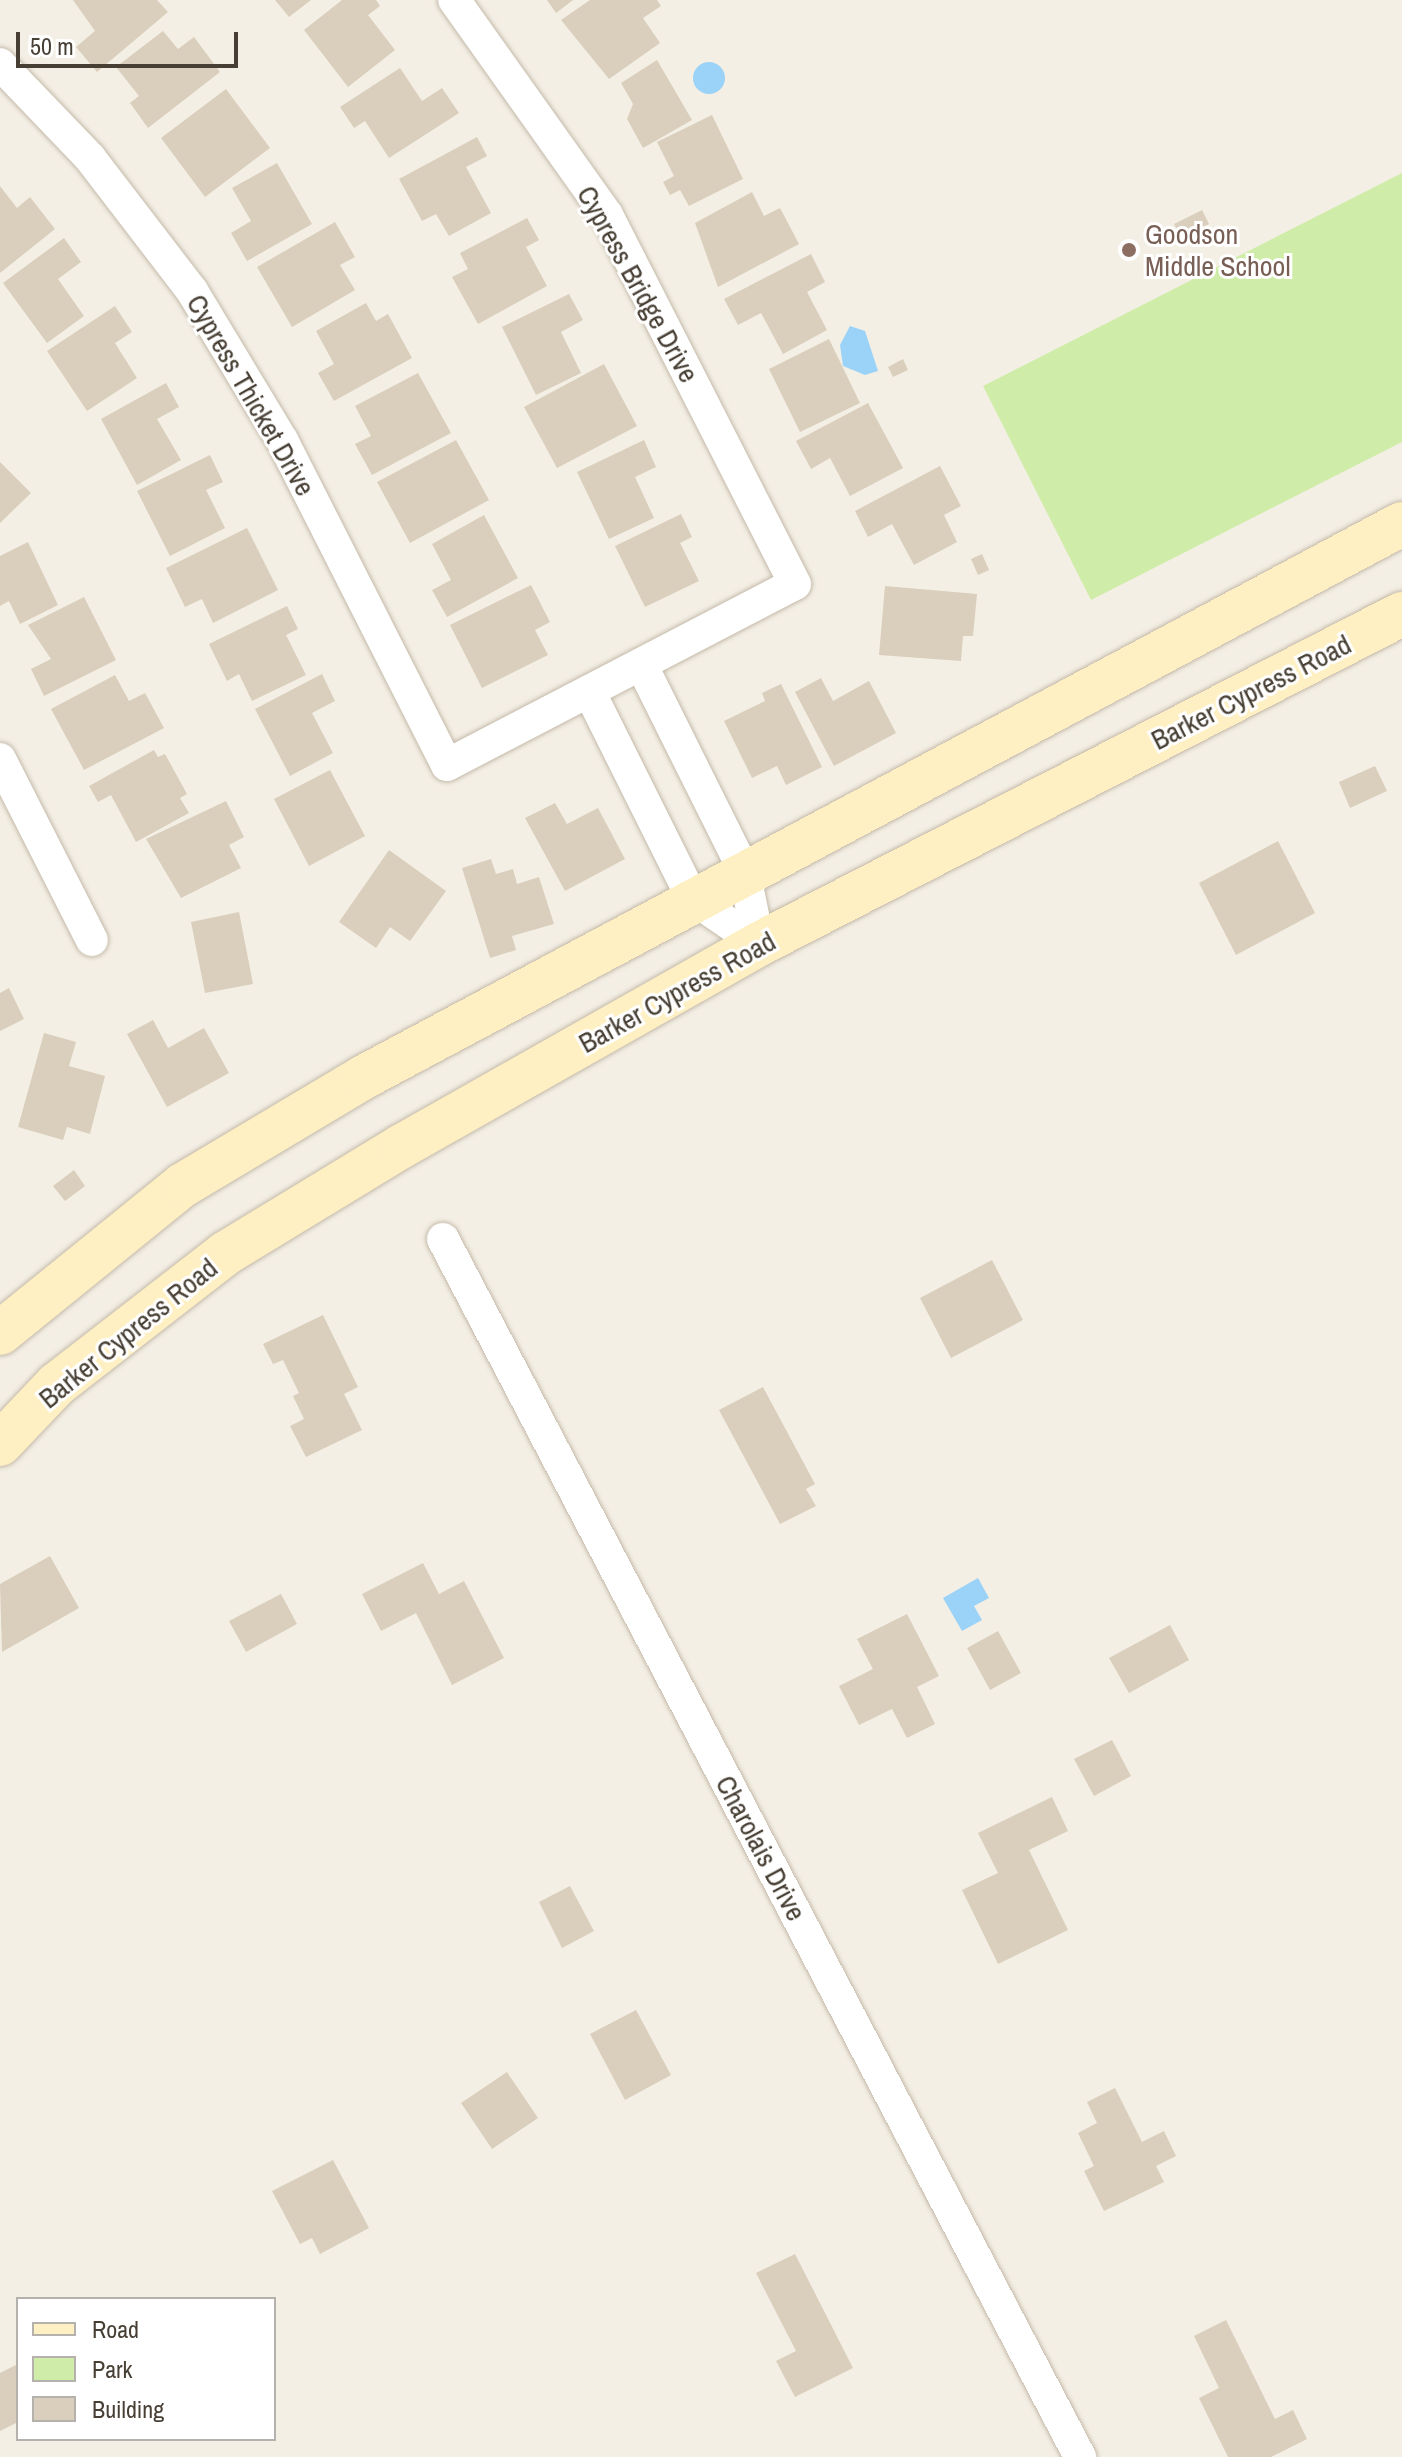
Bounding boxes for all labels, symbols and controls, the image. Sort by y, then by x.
scale bar [20,16,242,66]
text: 50 m [30,30,74,62]
street label: Cypress Bridge Drive [570,180,706,388]
place label: Goodson Middle School [1145,217,1290,283]
marker: Goodson Middle School [1120,241,1138,259]
street label: Cypress Thicket Drive [180,288,322,502]
street label: Barker Cypress Road [1146,627,1356,757]
street label: Barker Cypress Road [573,924,781,1060]
street label: Barker Cypress Road [32,1251,224,1415]
street label: Charolais Drive [709,1770,813,1926]
legend [16,2297,276,2441]
text: Road [92,2313,139,2345]
text: Park [92,2353,132,2385]
text: Building [92,2393,164,2425]

